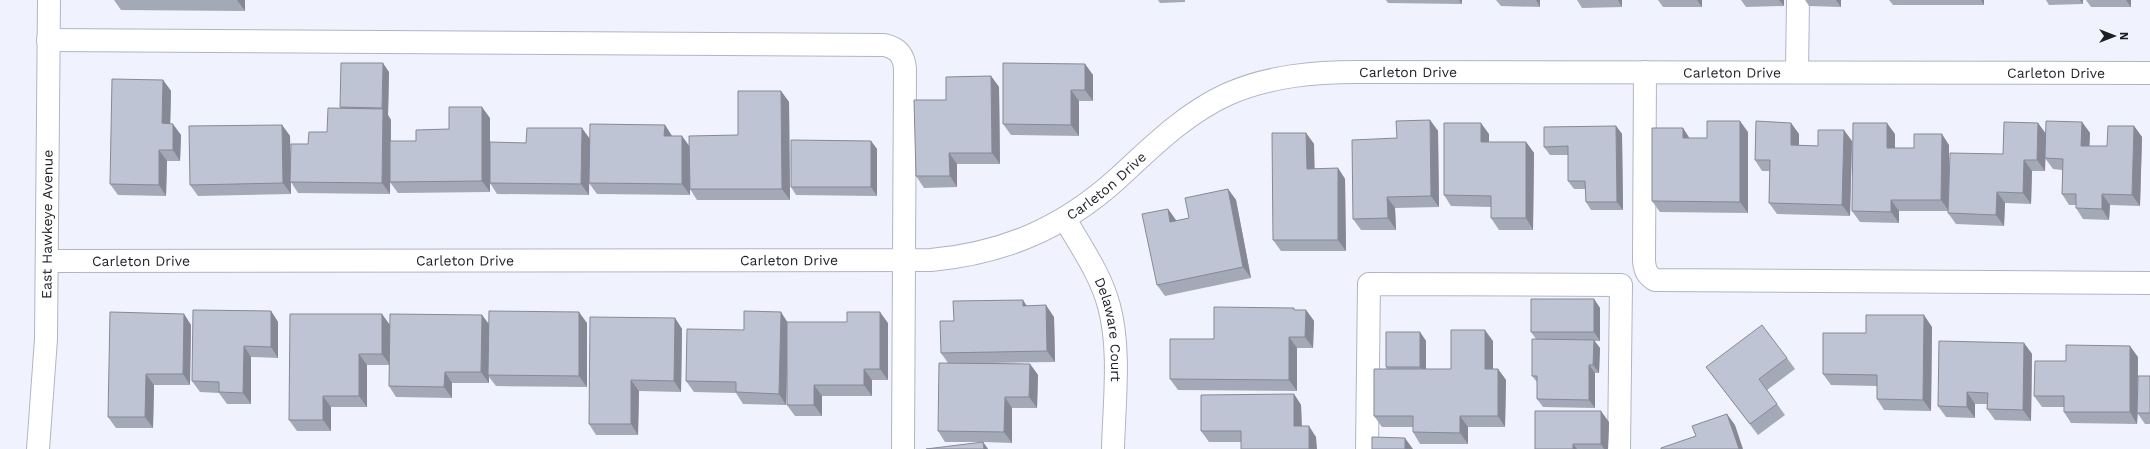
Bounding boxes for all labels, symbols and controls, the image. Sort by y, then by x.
north arrow [2094,16,2134,56]
text: N [2117,32,2130,40]
street label: Carleton Drive [1359,64,1457,80]
street label: Carleton Drive [1683,64,1781,81]
street label: Carleton Drive [2007,65,2105,81]
street label: Carleton Drive [1064,148,1149,223]
street label: East Hawkeye Avenue [38,150,56,299]
street label: Carleton Drive [416,252,514,269]
street label: Carleton Drive [740,252,838,268]
street label: Carleton Drive [92,253,190,269]
street label: Delaware Court [1091,275,1124,382]

